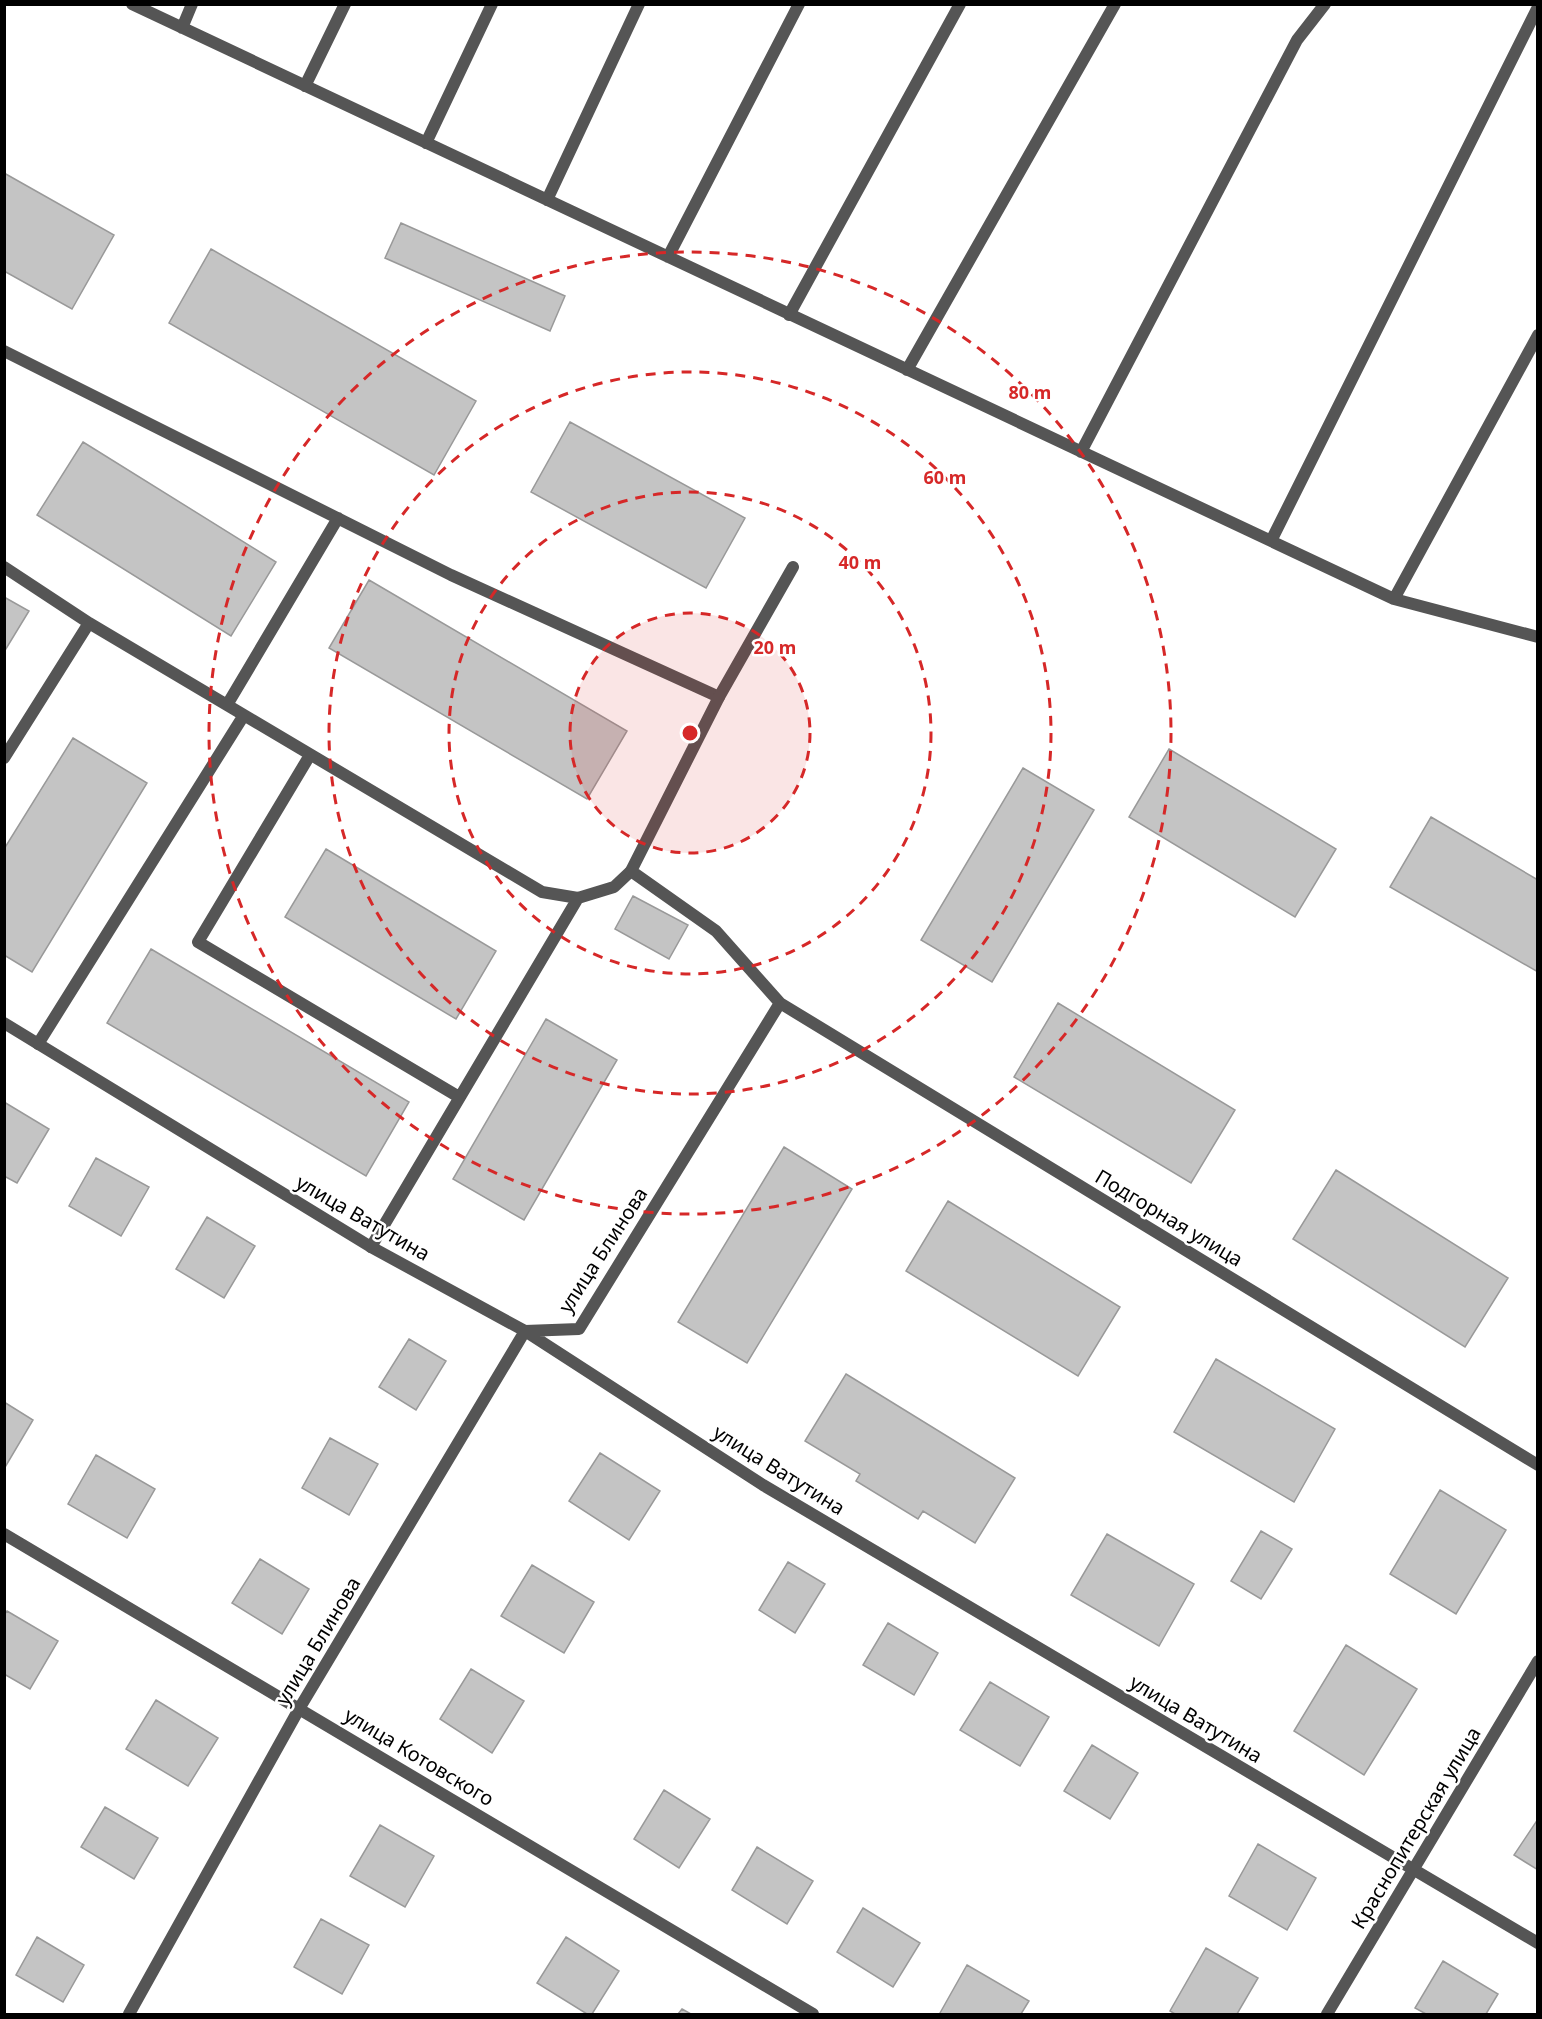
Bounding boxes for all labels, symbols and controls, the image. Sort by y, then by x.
text: 80 m [1009,380,1051,404]
text: 60 m [924,465,966,489]
text: 40 m [839,550,881,574]
text: 20 m [754,635,796,659]
centre of rings [680,723,700,743]
street label: Подгорная улица [1090,1163,1248,1272]
street label: улица Ватутина [291,1168,435,1267]
street label: улица Блинова [552,1182,653,1318]
street label: улица Ватутина [708,1418,850,1521]
street label: улица Блинова [269,1572,366,1710]
street label: улица Ватутина [1125,1668,1268,1769]
street label: улица Котовского [339,1701,499,1812]
street label: Краснопитерская улица [1344,1722,1487,1934]

